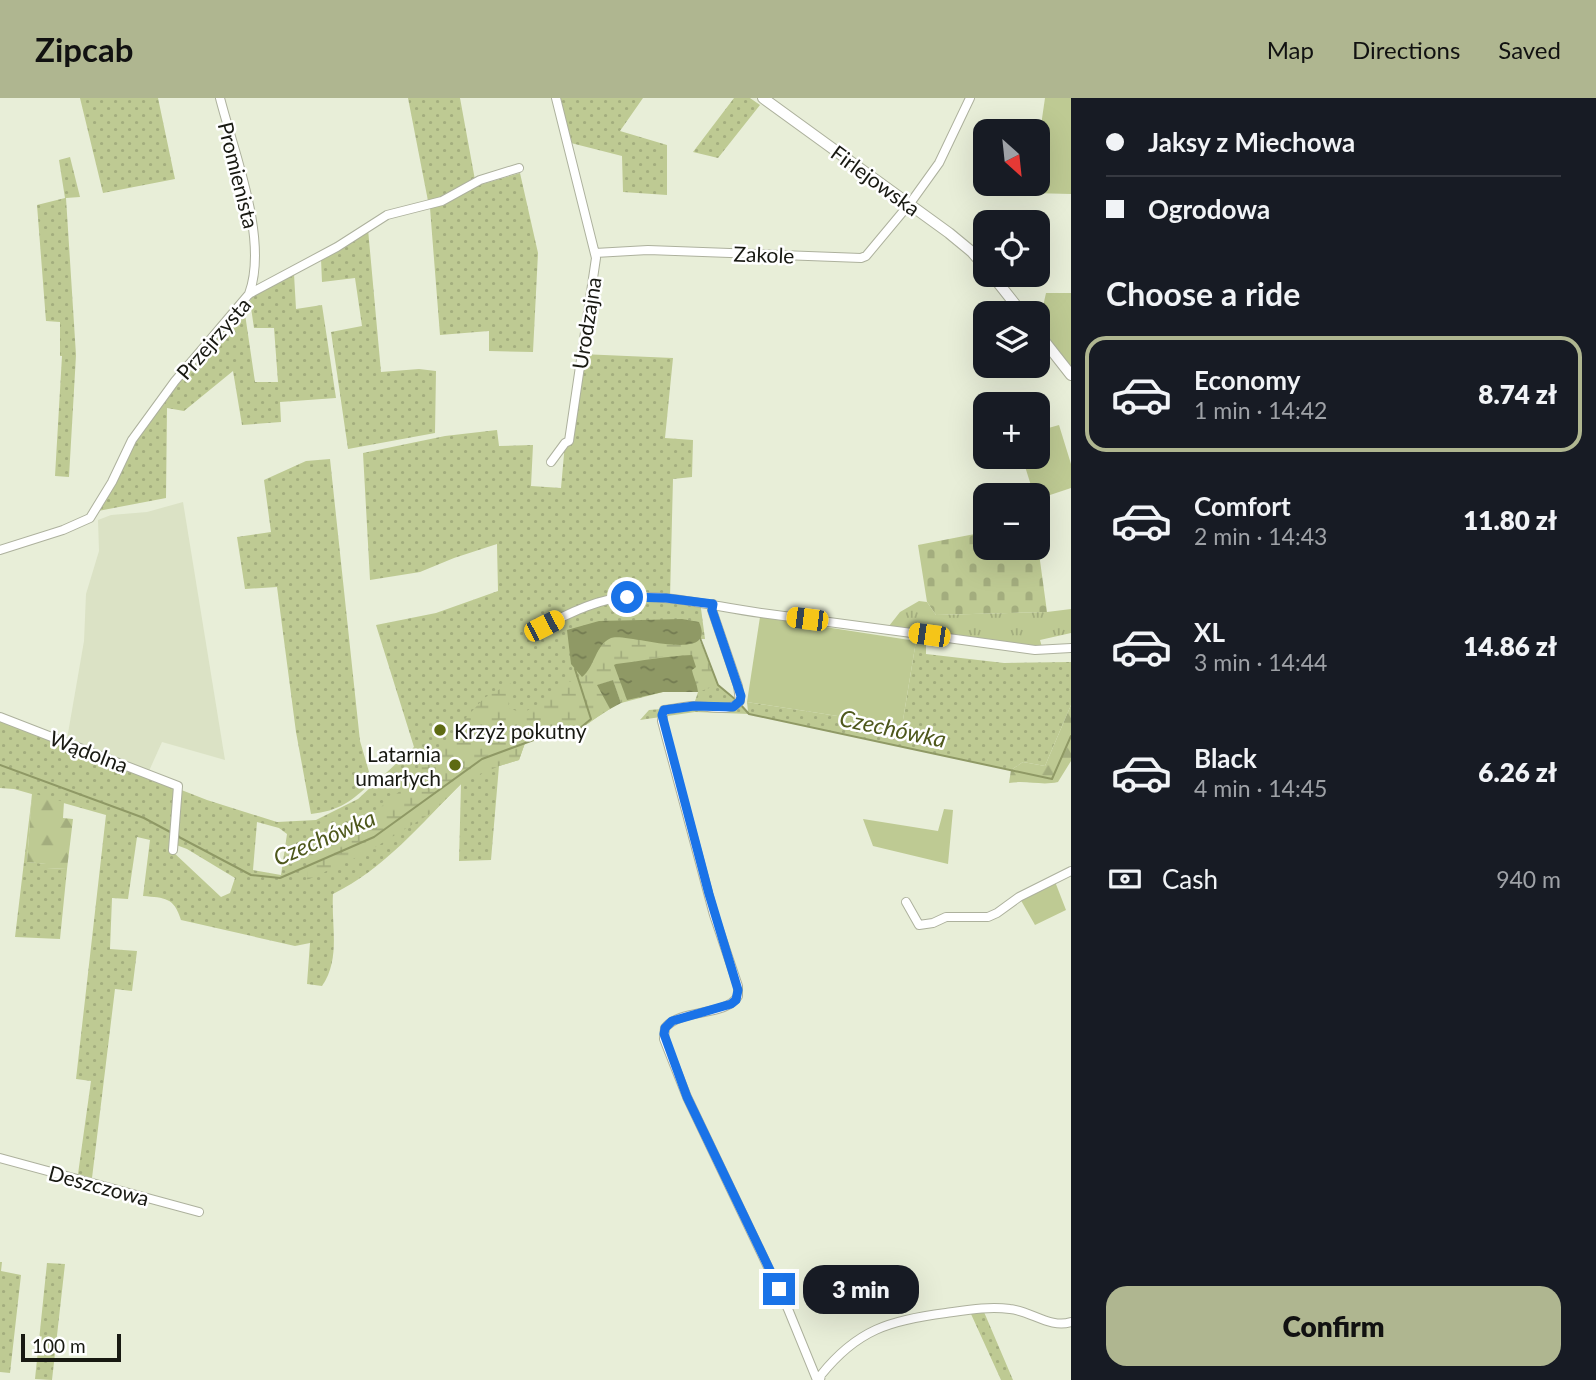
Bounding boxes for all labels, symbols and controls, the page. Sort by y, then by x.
text: Zipcab [35,29,133,69]
text: Map [1267,35,1314,64]
text: Directions [1352,35,1460,64]
text: Saved [1498,35,1561,64]
street label: Promienista [214,119,264,231]
north arrow [973,119,1050,196]
map controls [973,119,1050,560]
text: Jaksy z Miechowa [1148,126,1355,158]
street label: Firlejowska [827,139,925,221]
text: Ogrodowa [1148,193,1270,225]
button: locate [973,210,1050,287]
street label: Zakole [733,240,795,268]
text: Choose a ride [1106,274,1300,313]
street label: Urodzajna [566,275,606,371]
street label: Przejrzysta [171,292,255,384]
button: layers [973,301,1050,378]
icon: car [1110,363,1173,426]
text: Economy [1194,364,1300,396]
text: 8.74 zł [1478,378,1557,410]
button: + [973,392,1050,469]
text: 1 min · 14:42 [1194,396,1327,424]
button: − [973,483,1050,560]
icon: car [1110,489,1173,552]
text: Comfort [1194,490,1291,522]
text: 11.80 zł [1463,504,1557,536]
text: 2 min · 14:43 [1194,522,1327,550]
route start [611,581,643,613]
car [785,606,830,632]
car [521,607,568,645]
icon: car [1110,615,1173,678]
text: XL [1194,616,1225,648]
car [907,622,952,648]
text: 14.86 zł [1463,630,1557,662]
text: 3 min · 14:44 [1194,648,1327,676]
water label: Czechówka [837,703,949,753]
place label: Krzyż pokutny [454,718,587,743]
marker: Krzyż pokutny [432,722,448,738]
street label: Wądolna [46,725,132,777]
place label: Latarnia umarłych [355,741,441,790]
icon: car [1110,741,1173,804]
text: Black [1194,742,1257,774]
text: 6.26 zł [1478,756,1557,788]
marker: Latarnia umarłych [447,757,463,773]
text: 4 min · 14:45 [1194,774,1327,802]
water label: Czechówka [269,803,379,871]
icon: cash [1106,860,1144,898]
text: Cash [1162,863,1218,895]
text: 940 m [1496,865,1561,893]
street label: Deszczowa [46,1160,152,1210]
callout: 3 min [804,1264,919,1314]
route end [763,1273,795,1305]
text: 3 min [832,1275,890,1303]
button: Confirm [1106,1286,1561,1366]
scale bar [21,1331,121,1363]
text: 100 m [32,1334,86,1357]

